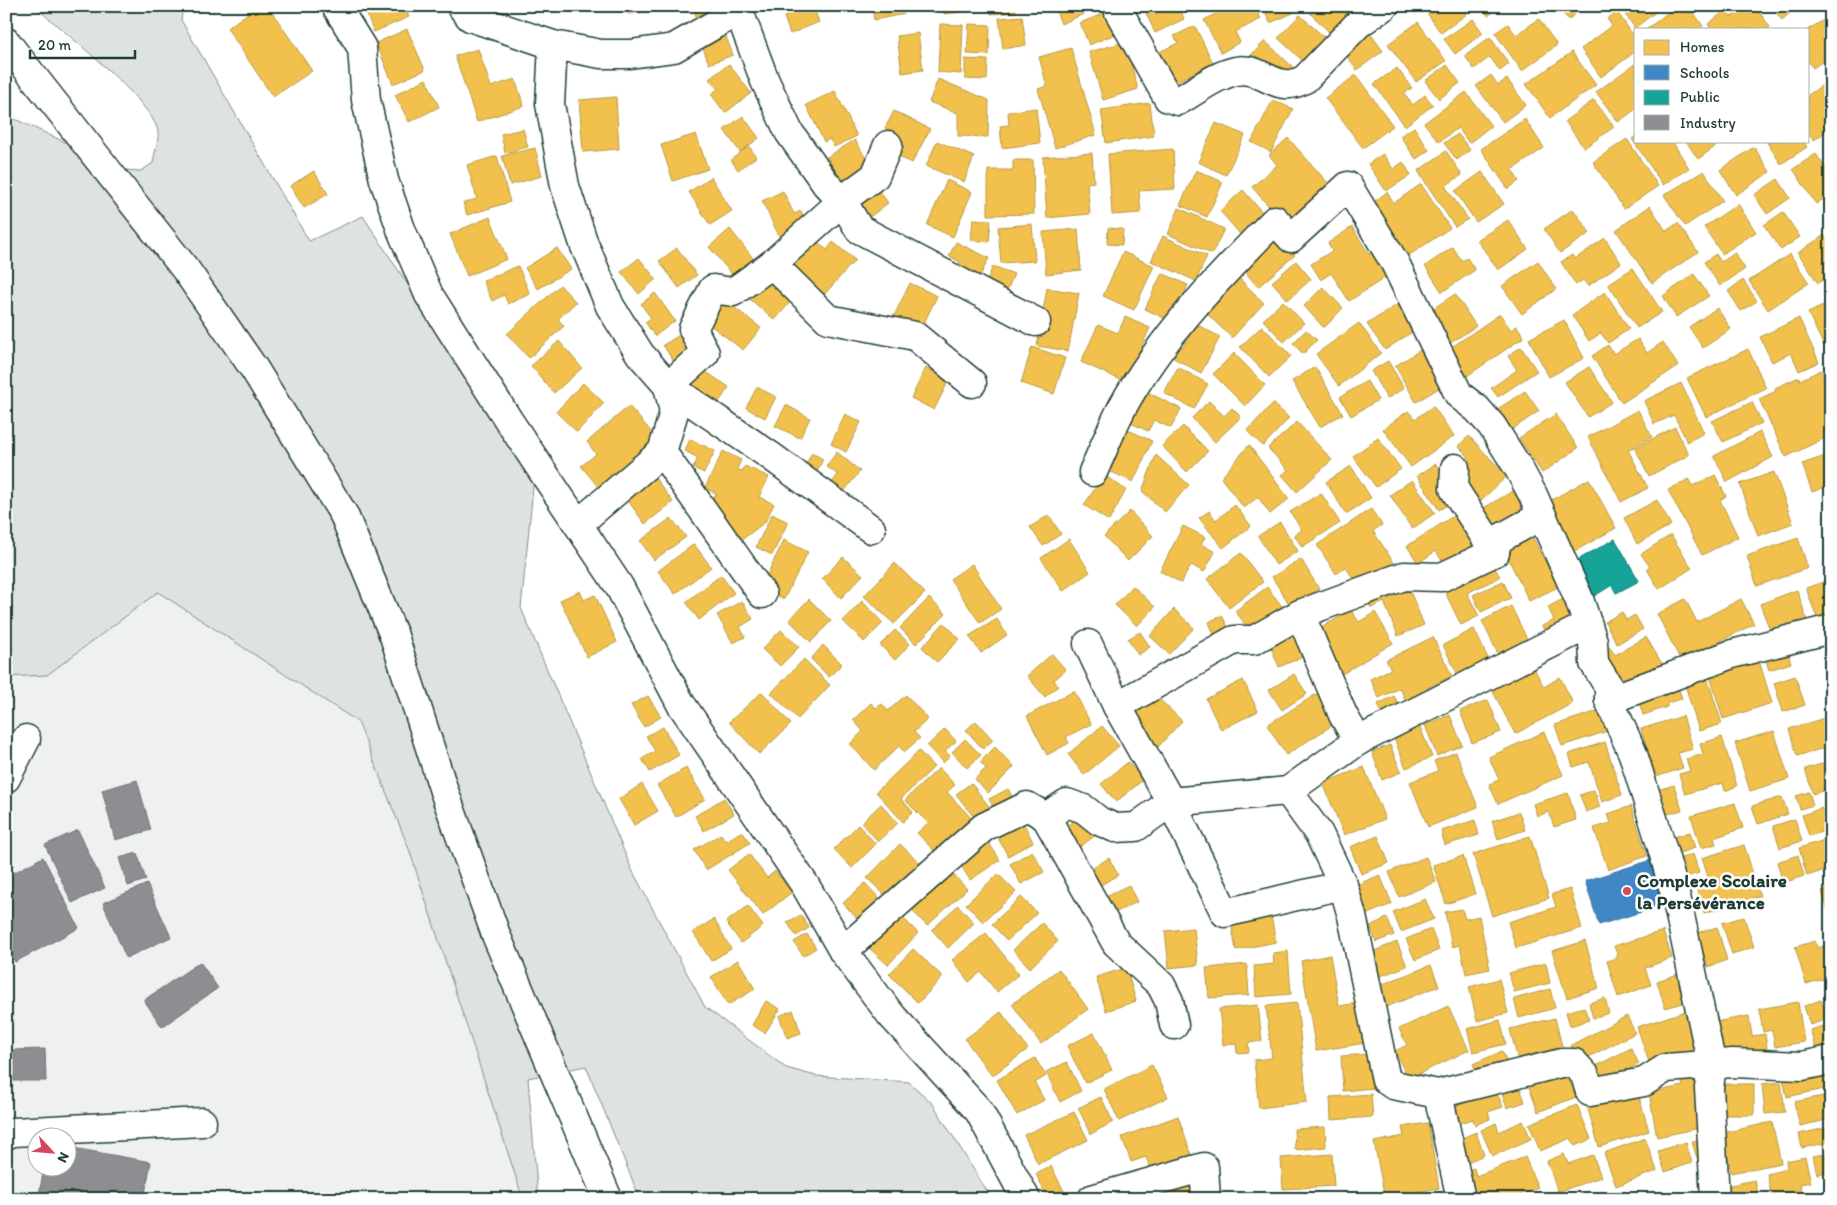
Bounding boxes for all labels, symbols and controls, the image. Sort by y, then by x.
scale bar [30,28,135,60]
legend [1634,28,1810,142]
text: 20 m [38,36,72,54]
text: Homes [1680,38,1725,56]
text: Schools [1680,64,1730,82]
text: Public [1680,88,1720,106]
text: Industry [1680,114,1736,132]
place label: Complexe Scolaire la Persévérance [1637,869,1787,914]
marker: Complexe Scolaire la Persévérance [1621,885,1633,897]
north arrow [28,1128,78,1178]
text: N [54,1150,73,1165]

